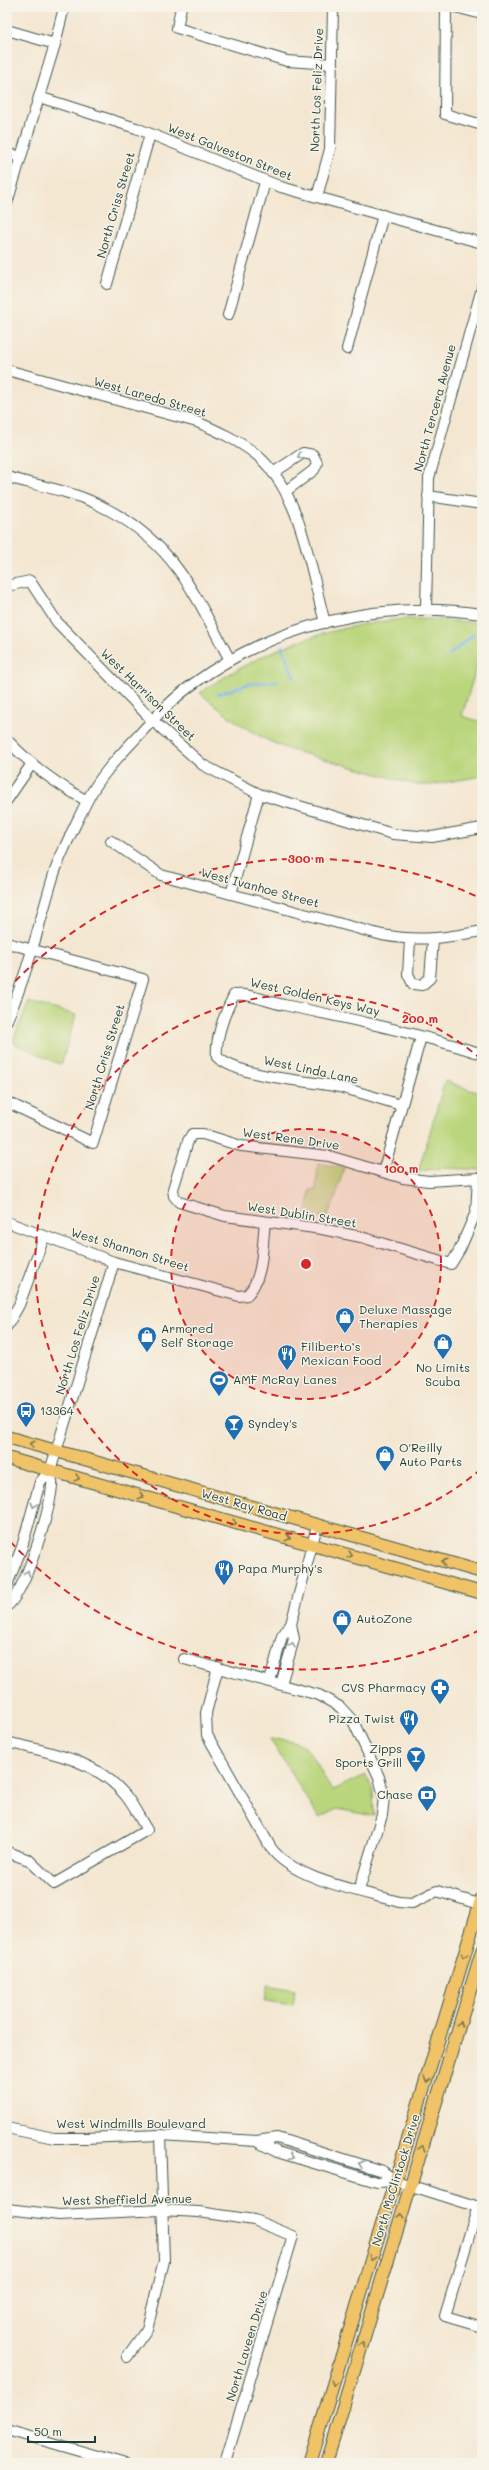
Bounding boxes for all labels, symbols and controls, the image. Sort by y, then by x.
street label: North Los Feliz Drive [306,28,326,152]
street label: West Galveston Street [166,119,295,183]
street label: North Criss Street [92,150,138,260]
street label: North Tercera Avenue [409,342,459,473]
street label: West Laredo Street [92,372,209,420]
one-way arrow [297,452,304,459]
street label: West Harrison Street [98,645,200,744]
text: 300 m [288,850,324,866]
street label: West Ivanhoe Street [199,864,321,911]
street label: West Golden Keys Way [249,973,382,1019]
street label: North Criss Street [80,1002,128,1112]
text: 200 m [402,1010,438,1026]
street label: West Linda Lane [262,1051,360,1087]
street label: West Rene Drive [242,1123,341,1153]
text: 100 m [384,1160,418,1176]
street label: West Dublin Street [246,1197,358,1231]
street label: West Shannon Street [69,1223,191,1275]
centre of rings [299,1257,313,1271]
street label: North Los Feliz Drive [51,1273,103,1396]
place label: Deluxe Massage Therapies [359,1301,452,1331]
shop icon: Deluxe Massage Therapies [334,1306,356,1334]
place label: Armored Self Storage [161,1320,234,1350]
shop icon: Armored Self Storage [136,1325,158,1353]
shop icon: No Limits Scuba [432,1332,454,1360]
place label: Filiberto’s Mexican Food [301,1338,382,1368]
restaurant icon: Filiberto’s Mexican Food [276,1343,298,1371]
place label: No Limits Scuba [416,1359,470,1389]
sports icon: AMF McRay Lanes [208,1369,230,1397]
place label: AMF McRay Lanes [233,1371,337,1387]
bus stop icon: 13364 [15,1400,37,1428]
place label: 13364 [40,1402,74,1418]
bar icon: Syndey's [223,1413,245,1441]
place label: Syndey's [248,1415,298,1431]
place label: O'Reilly Auto Parts [399,1439,462,1469]
one-way arrow [28,1441,35,1449]
shop icon: O'Reilly Auto Parts [374,1444,396,1472]
one-way arrow [73,1473,80,1482]
street label: West Ray Road [200,1484,289,1524]
one-way arrow [137,1491,144,1500]
one-way arrow [30,1502,38,1508]
one-way arrow [231,1518,238,1527]
one-way arrow [285,1533,292,1542]
one-way arrow [346,1551,353,1559]
restaurant icon: Papa Murphy's [213,1558,235,1586]
one-way arrow [441,1558,448,1567]
place label: Papa Murphy's [238,1560,323,1576]
one-way arrow [22,1570,30,1577]
shop icon: AutoZone [331,1608,353,1636]
place label: AutoZone [356,1610,413,1626]
one-way arrow [287,1642,295,1648]
pharmacy icon: CVS Pharmacy [429,1677,451,1705]
place label: CVS Pharmacy [341,1679,426,1695]
restaurant icon: Pizza Twist [398,1708,420,1736]
place label: Pizza Twist [329,1710,395,1726]
place label: Zipps Sports Grill [335,1740,402,1770]
bar icon: Zipps Sports Grill [405,1745,427,1773]
bank icon: Chase [416,1784,438,1812]
place label: Chase [377,1786,413,1802]
one-way arrow [460,1951,469,1958]
one-way arrow [455,2020,464,2027]
one-way arrow [423,2076,432,2083]
street label: North McClintock Drive [367,2111,423,2248]
street label: West Windmills Boulevard [56,2115,206,2131]
one-way arrow [417,2145,426,2152]
one-way arrow [288,2152,295,2161]
one-way arrow [358,2160,365,2169]
street label: West Sheffield Avenue [62,2190,192,2208]
one-way arrow [396,2213,405,2220]
one-way arrow [368,2255,377,2262]
street label: North Laveen Drive [222,2288,271,2403]
one-way arrow [357,2342,366,2349]
one-way arrow [330,2379,339,2386]
scale bar [28,2418,95,2444]
text: 50 m [34,2423,62,2439]

